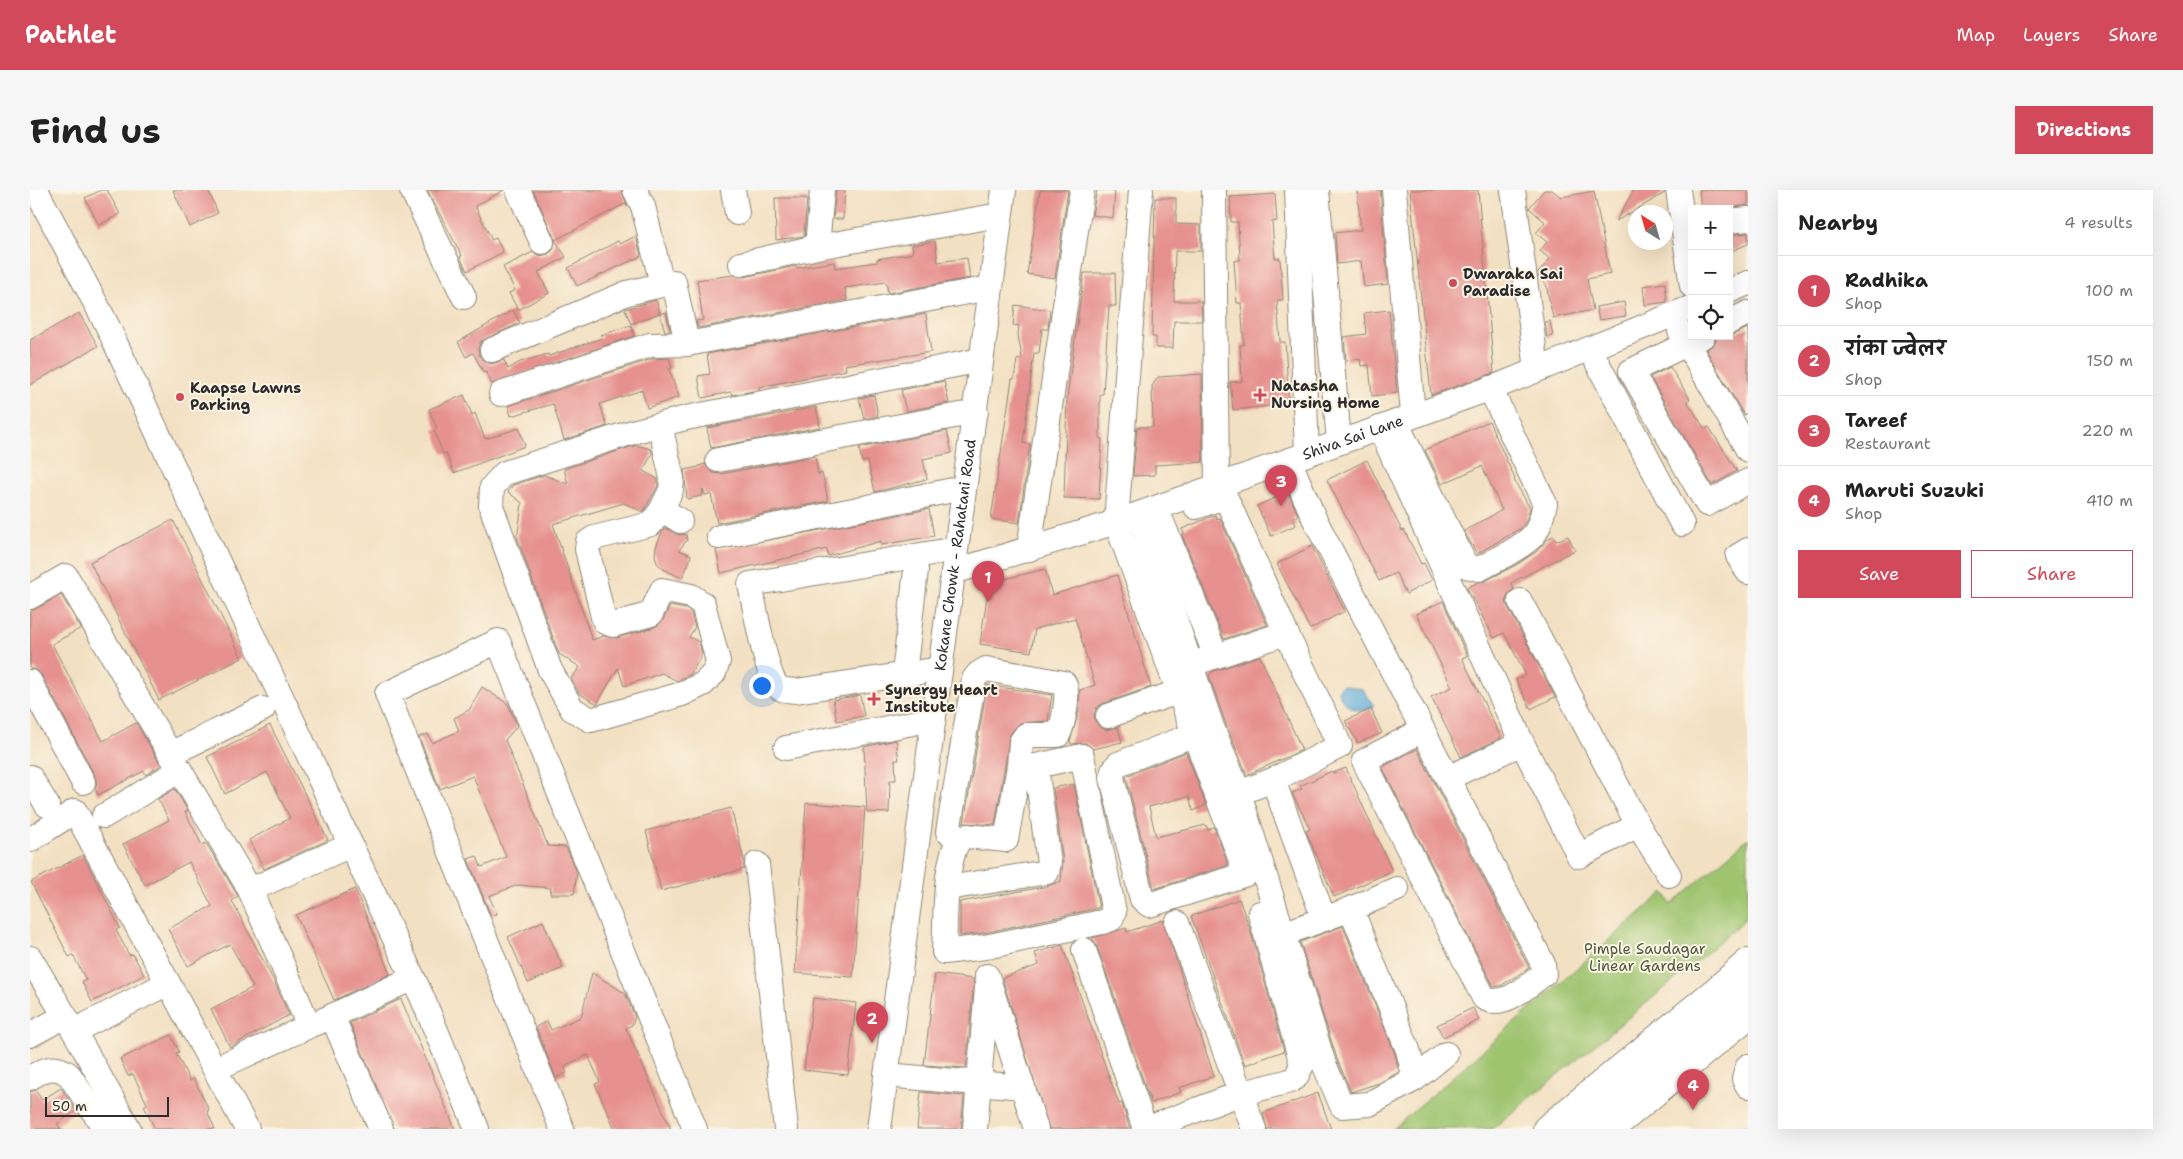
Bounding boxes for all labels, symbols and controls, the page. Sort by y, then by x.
text: Pathlet [25,19,116,51]
text: Map [1957,23,1995,47]
text: Layers [2023,23,2080,47]
text: Share [2108,23,2158,47]
button: Directions [2015,106,2153,154]
text: Find us [30,107,161,154]
north arrow [1628,205,1673,250]
map controls [1688,205,1733,340]
button: + [1688,205,1733,250]
text: Nearby [1798,209,1878,237]
text: 4 results [2064,212,2133,233]
button: − [1688,250,1733,295]
place label: Dwaraka Sai Paradise [1463,264,1563,301]
text: Radhika [1845,268,1928,293]
marker: Dwaraka Sai Paradise [1447,277,1459,289]
text: 1 [1810,280,1818,301]
text: 100 m [2085,280,2133,301]
text: Shop [1845,293,1882,314]
button: locate [1688,295,1733,340]
text: रांका ज्वेलर [1845,336,1946,361]
text: 2 [1808,350,1820,371]
text: 150 m [2086,350,2133,371]
text: Shop [1845,369,1882,390]
place label: Natasha Nursing Home [1271,376,1380,413]
place label: Kaapse Lawns Parking [190,378,301,415]
marker: Natasha Nursing Home [1253,388,1267,402]
marker: Kaapse Lawns Parking [174,391,186,403]
text: Tareef [1845,408,1907,433]
street label: Shiva Sai Lane [1300,410,1406,465]
text: 3 [1808,420,1820,441]
text: 220 m [2081,420,2133,441]
text: Restaurant [1845,433,1931,454]
street label: Kokane Chowk - Rahatani Road [930,437,981,672]
pin: 3 [1265,465,1297,506]
text: Maruti Suzuki [1845,478,1984,503]
text: 4 [1808,490,1820,511]
text: 410 m [2086,490,2133,511]
text: Shop [1845,503,1882,524]
button: Save [1798,550,1961,598]
button: Share [1971,550,2133,598]
pin: 1 [972,561,1004,602]
your location [749,673,775,699]
place label: Synergy Heart Institute [885,680,998,717]
marker: Synergy Heart Institute [867,692,881,706]
park label: Pimple Saudagar Linear Gardens [1584,939,1706,976]
pin: 2 [856,1002,888,1043]
pin: 4 [1677,1069,1709,1110]
scale bar [45,1094,169,1117]
text: 50 m [52,1097,87,1115]

